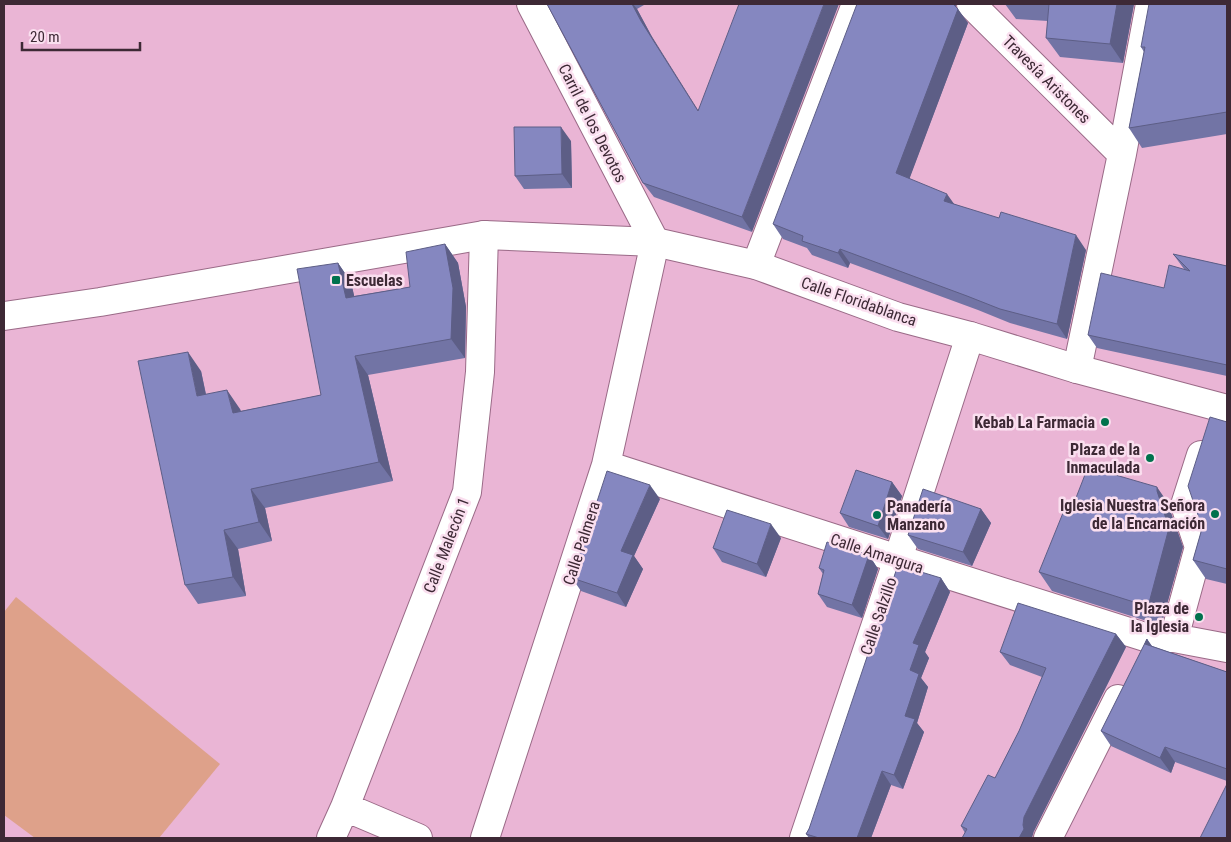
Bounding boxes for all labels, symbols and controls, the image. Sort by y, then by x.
scale bar [22,20,140,52]
text: 20 m [30,28,60,46]
street label: Travesía Aristones [999,31,1095,127]
street label: Carril de los Devotos [554,61,631,186]
place label: Escuelas [346,271,403,290]
street label: Calle Floridablanca [799,273,919,330]
marker: Escuelas [330,274,342,286]
place label: Kebab La Farmacia [974,413,1095,432]
marker: Kebab La Farmacia [1099,416,1111,428]
place label: Plaza de la Inmaculada [1066,440,1140,477]
marker: Plaza de la Inmaculada [1144,452,1156,464]
street label: Calle Malecón 1 [420,495,473,596]
place label: Iglesia Nuestra Señora de la Encarnación [1060,496,1205,533]
place label: Panadería Manzano [887,497,952,534]
street label: Calle Palmera [559,499,604,588]
marker: Iglesia Nuestra Señora de la Encarnación [1209,508,1221,520]
marker: Panadería Manzano [871,509,883,521]
street label: Calle Amargura [828,529,926,577]
street label: Calle Salzillo [856,575,901,658]
place label: Plaza de la Iglesia [1131,599,1189,636]
marker: Plaza de la Iglesia [1193,611,1205,623]

